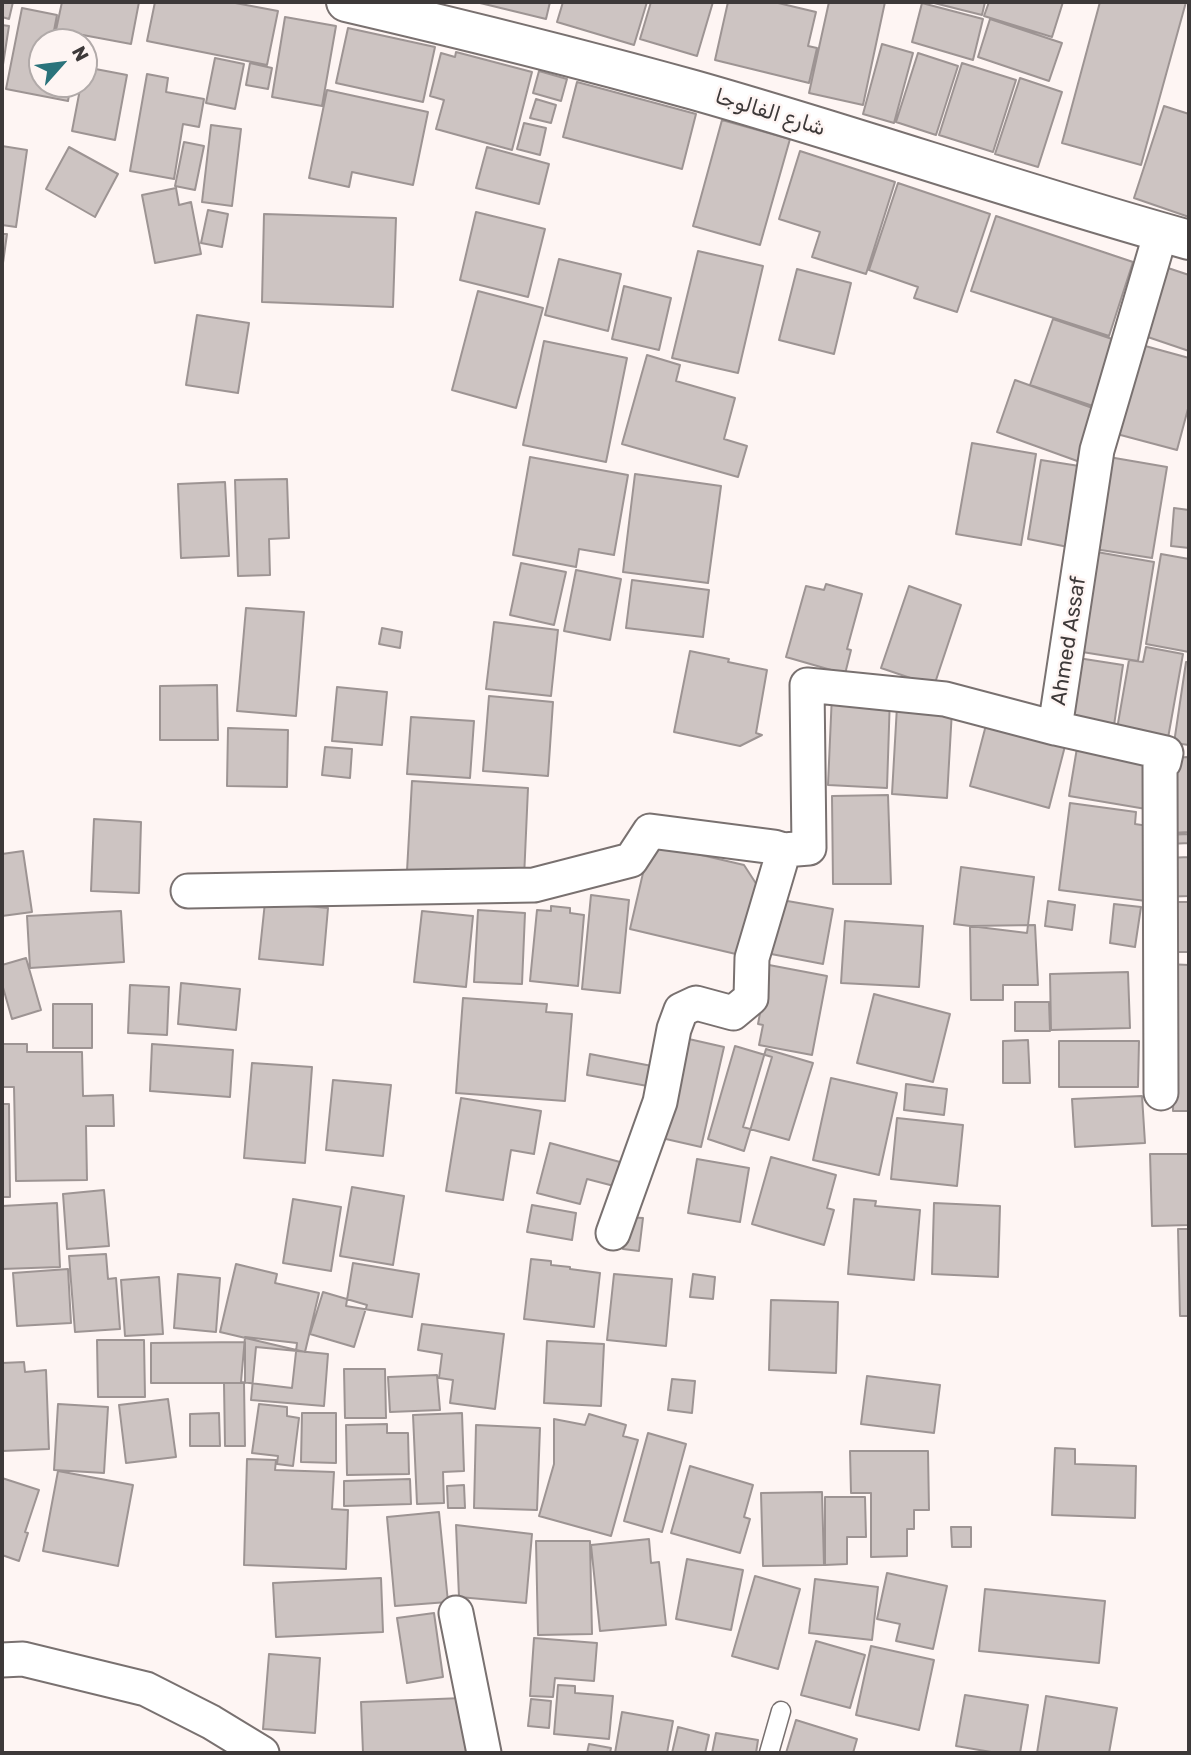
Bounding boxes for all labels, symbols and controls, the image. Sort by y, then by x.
north arrow [28,28,98,98]
text: N [67,42,94,65]
street label: شارع الفالوجا [712,84,828,142]
street label: Ahmed Assaf [1046,575,1092,707]

